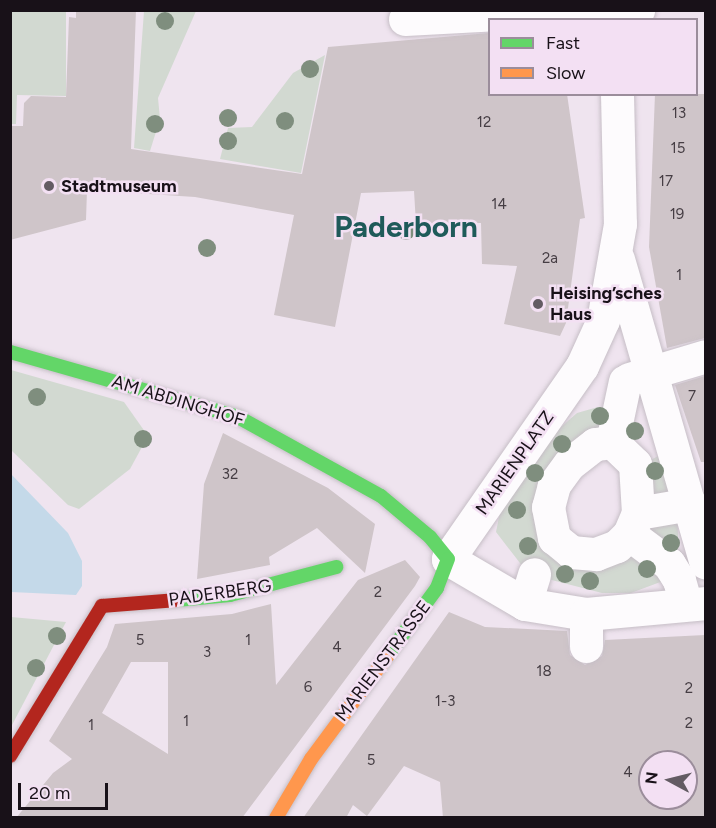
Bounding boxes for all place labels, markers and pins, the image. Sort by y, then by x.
place label: Stadtmuseum [61,175,177,197]
marker: Stadtmuseum [42,179,56,193]
place label: Heising’sches Haus [550,283,662,326]
marker: Heising’sches Haus [531,297,545,311]

